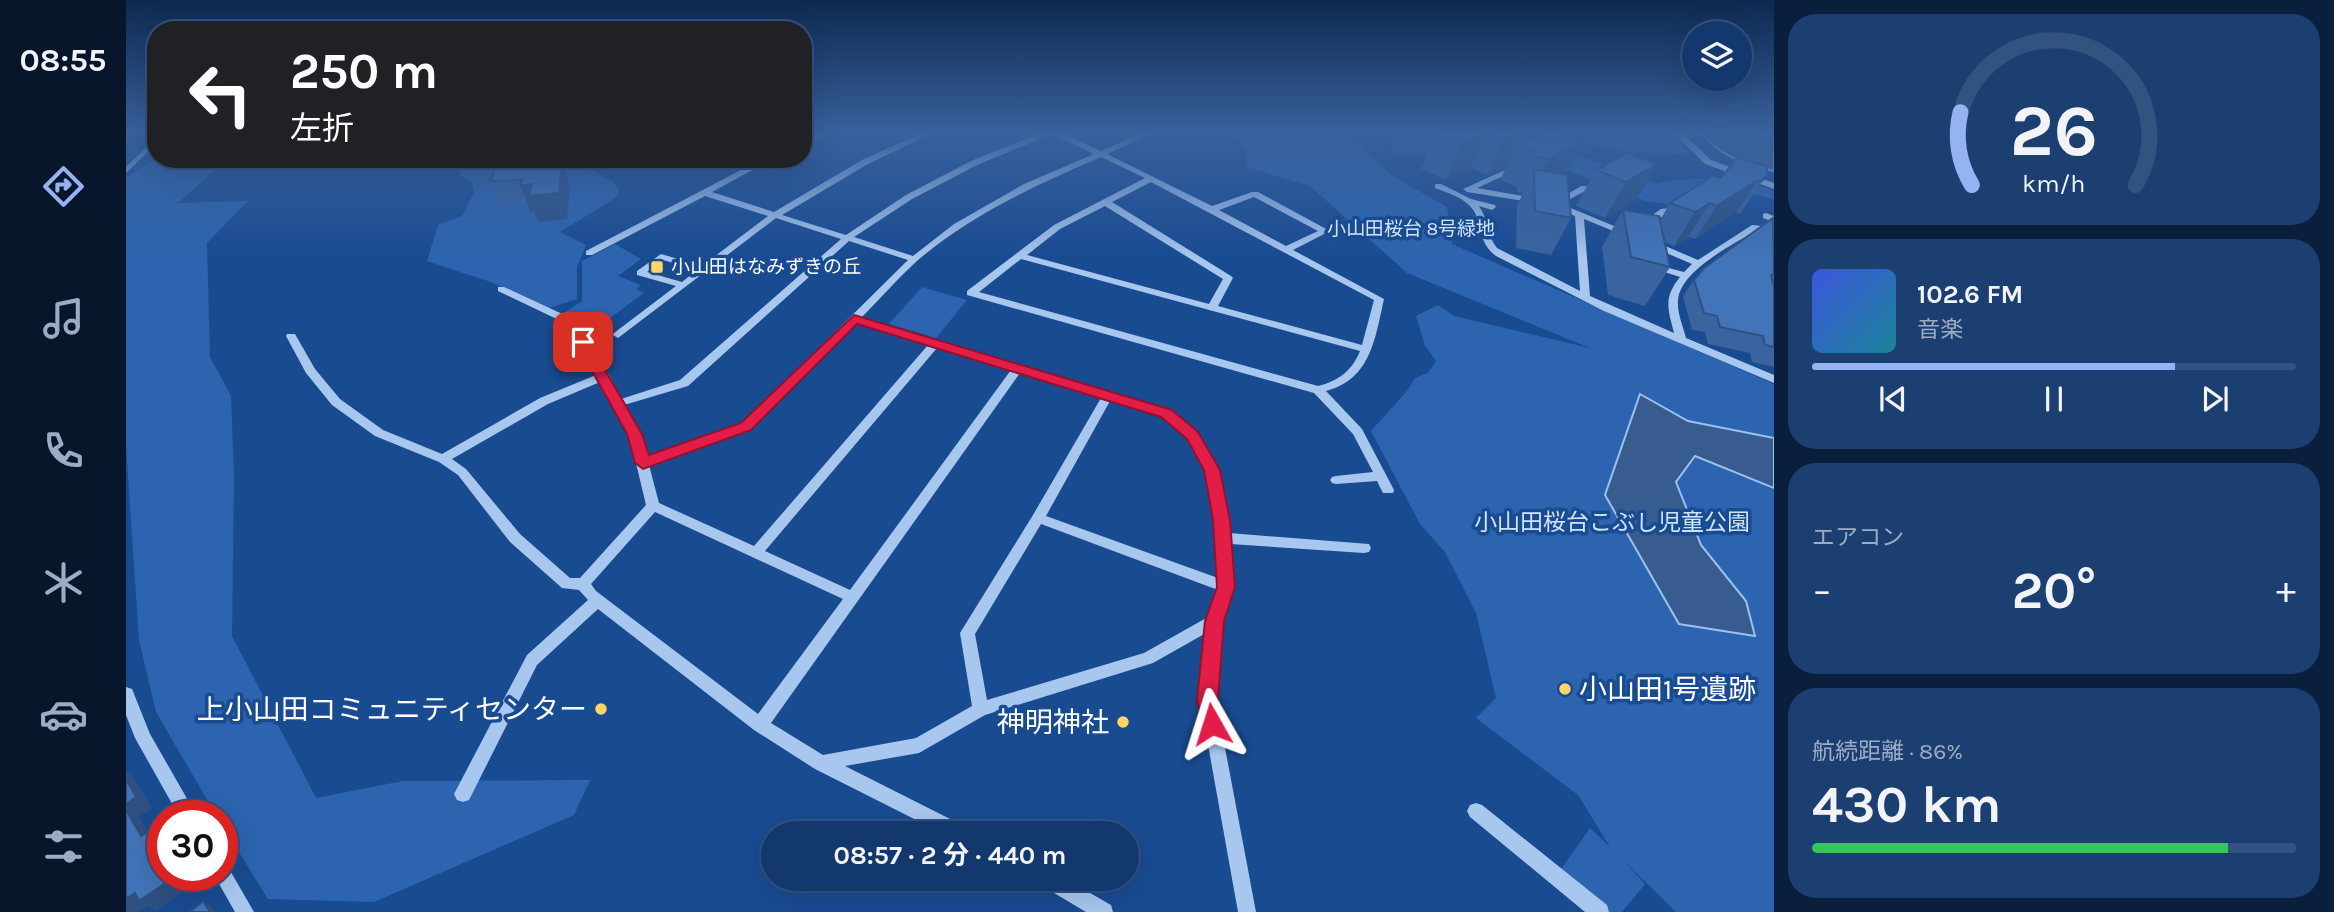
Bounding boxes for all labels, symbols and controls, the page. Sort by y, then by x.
map controls [1682,21,1752,91]
button: layers [1682,21,1752,91]
text: 08:55 [20,42,106,79]
text: 250 m [290,43,438,100]
icon: left [175,49,266,140]
text: 26 [2010,89,2098,174]
text: 左折 [290,110,354,147]
icon: directions [39,162,88,211]
text: km/h [2022,169,2086,198]
park label: 小山田桜台 8号緑地 [1327,218,1495,240]
place label: 小山田はなみずきの丘 [671,256,861,278]
marker: 小山田はなみずきの丘 [649,259,665,275]
text: 102.6 FM [1917,279,2023,310]
icon: music [39,294,88,343]
pin [553,312,613,372]
text: 音楽 [1917,316,1963,343]
icon: arrive [564,323,602,361]
icon: previous [1874,380,1912,418]
icon: pause [2035,380,2073,418]
icon: next [2196,380,2234,418]
icon: phone [39,426,88,475]
park label: 小山田桜台こぶし児童公園 [1474,509,1750,536]
text: エアコン [1812,524,1904,551]
icon: climate [39,558,88,607]
text: 20° [2012,560,2096,621]
text: − [1812,568,1832,613]
text: + [2276,568,2296,613]
place label: 小山田1号遺跡 [1579,673,1756,706]
marker: 小山田1号遺跡 [1557,681,1573,697]
position arrow [1175,687,1249,761]
icon: car [39,690,88,739]
place label: 上小山田コミュニティセンター [197,693,587,726]
marker: 上小山田コミュニティセンター [593,701,609,717]
place label: 神明神社 [997,706,1109,739]
marker: 神明神社 [1115,714,1131,730]
text: 航続距離 · 86% [1812,738,1963,765]
text: 430 km [1812,774,2001,835]
speed limit sign: 30 [147,800,238,891]
icon: filters [39,822,88,871]
text: 08:57 · 2 分 · 440 m [834,840,1066,871]

